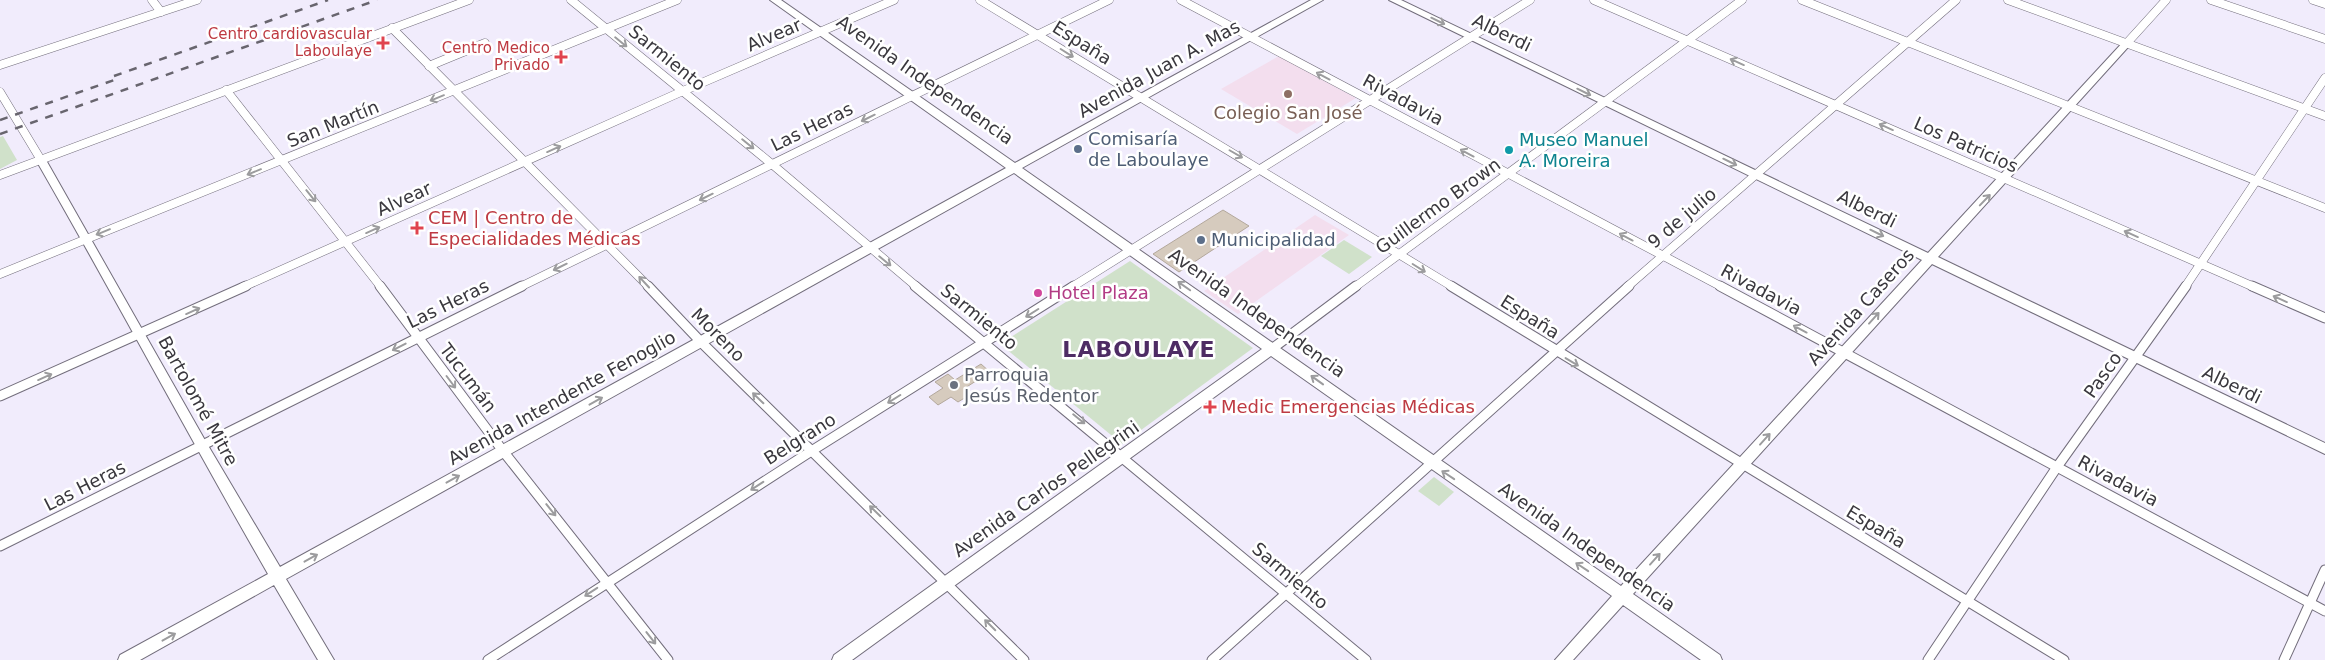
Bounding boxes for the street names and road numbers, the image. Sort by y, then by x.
street label: Alberdi [1469,9,1535,56]
street label: Avenida Independencia [833,11,1018,149]
street label: Alvear [743,13,805,55]
street label: Avenida Juan A. Mas [1074,15,1243,122]
street label: España [1049,16,1116,69]
street label: Sarmiento [625,20,710,95]
street label: Rivadavia [1359,70,1447,130]
street label: San Martín [284,96,382,151]
street label: Las Heras [767,98,856,155]
street label: Los Patricios [1911,112,2021,177]
street label: Guillermo Brown [1371,153,1504,258]
street label: Alvear [373,177,435,220]
street label: 9 de julio [1643,183,1720,252]
street label: Alberdi [1834,185,1900,232]
street label: Avenida Independencia [1165,244,1350,382]
street label: Avenida Caseros [1803,244,1918,369]
street label: Rivadavia [1717,260,1805,320]
street label: Las Heras [403,275,492,332]
street label: Sarmiento [937,279,1022,354]
street label: España [1497,290,1564,343]
street label: Moreno [687,304,749,366]
street label: Avenida Intendente Fenoglio [444,326,679,469]
street label: Bartolomé Mitre [154,332,243,469]
street label: Tucumán [435,338,501,416]
street label: Pasco [2079,348,2126,402]
street label: Alberdi [2199,361,2265,408]
street label: Belgrano [760,408,840,469]
street label: Avenida Carlos Pellegrini [949,416,1143,561]
street label: Rivadavia [2074,451,2162,511]
street label: Las Heras [41,456,129,515]
street label: Avenida Independencia [1495,478,1680,616]
street label: España [1843,501,1910,552]
street label: Sarmiento [1248,538,1333,613]

